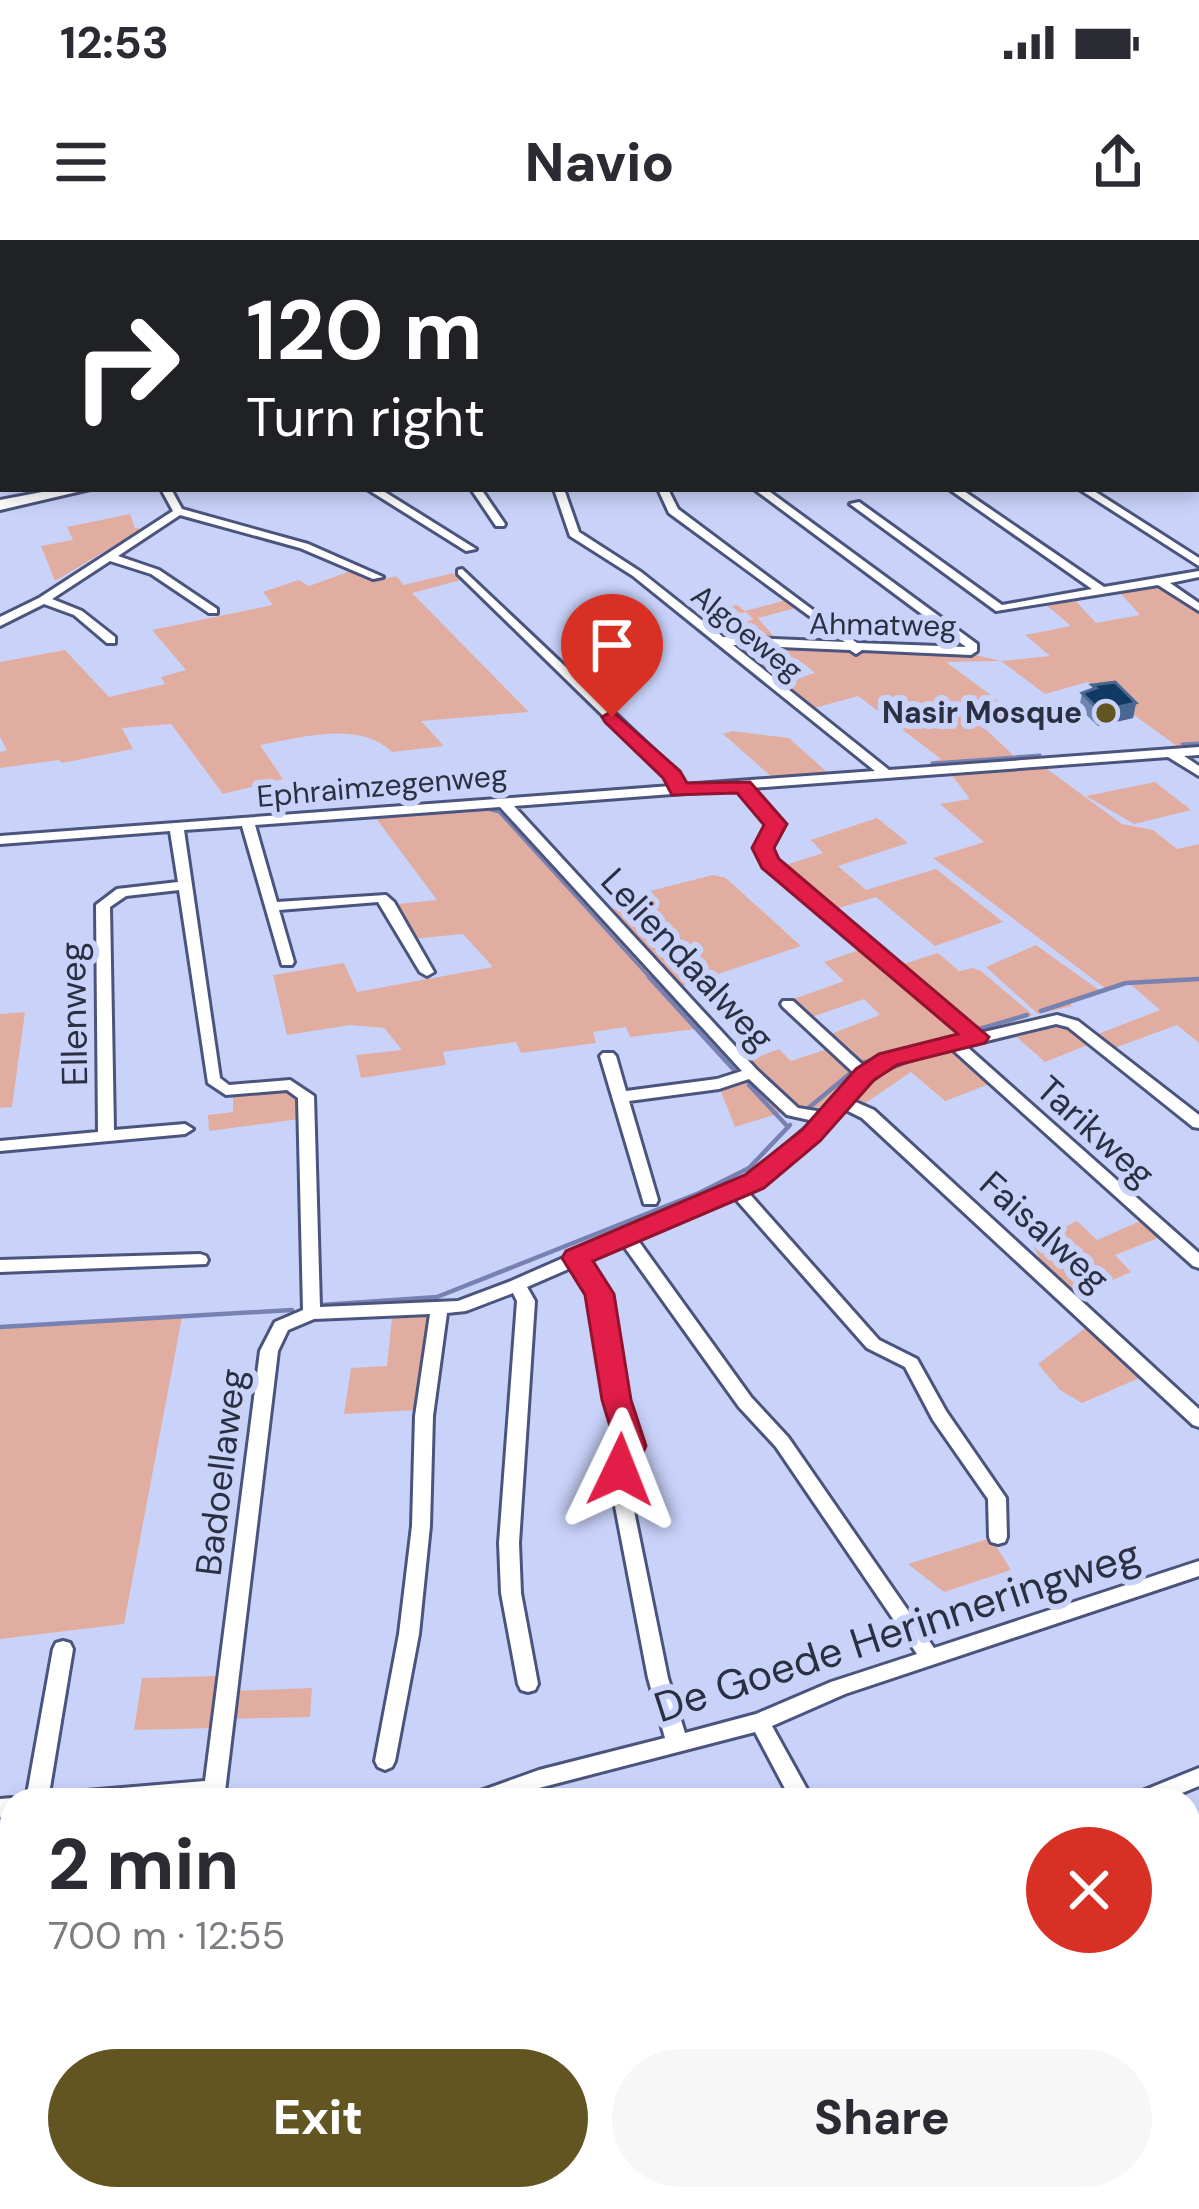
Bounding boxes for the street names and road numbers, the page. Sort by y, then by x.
street label: Algoeweg [683,576,811,690]
street label: Ahmatweg [809,604,957,645]
street label: Ephraimzegenweg [255,755,509,816]
street label: Leliendaalweg [591,858,784,1061]
street label: Ellenweg [49,941,98,1087]
street label: Tarikweg [1026,1066,1165,1197]
street label: Faisalweg [970,1161,1120,1302]
street label: Badoellaweg [184,1366,257,1578]
street label: De Goede Herinneringweg [647,1526,1147,1735]

